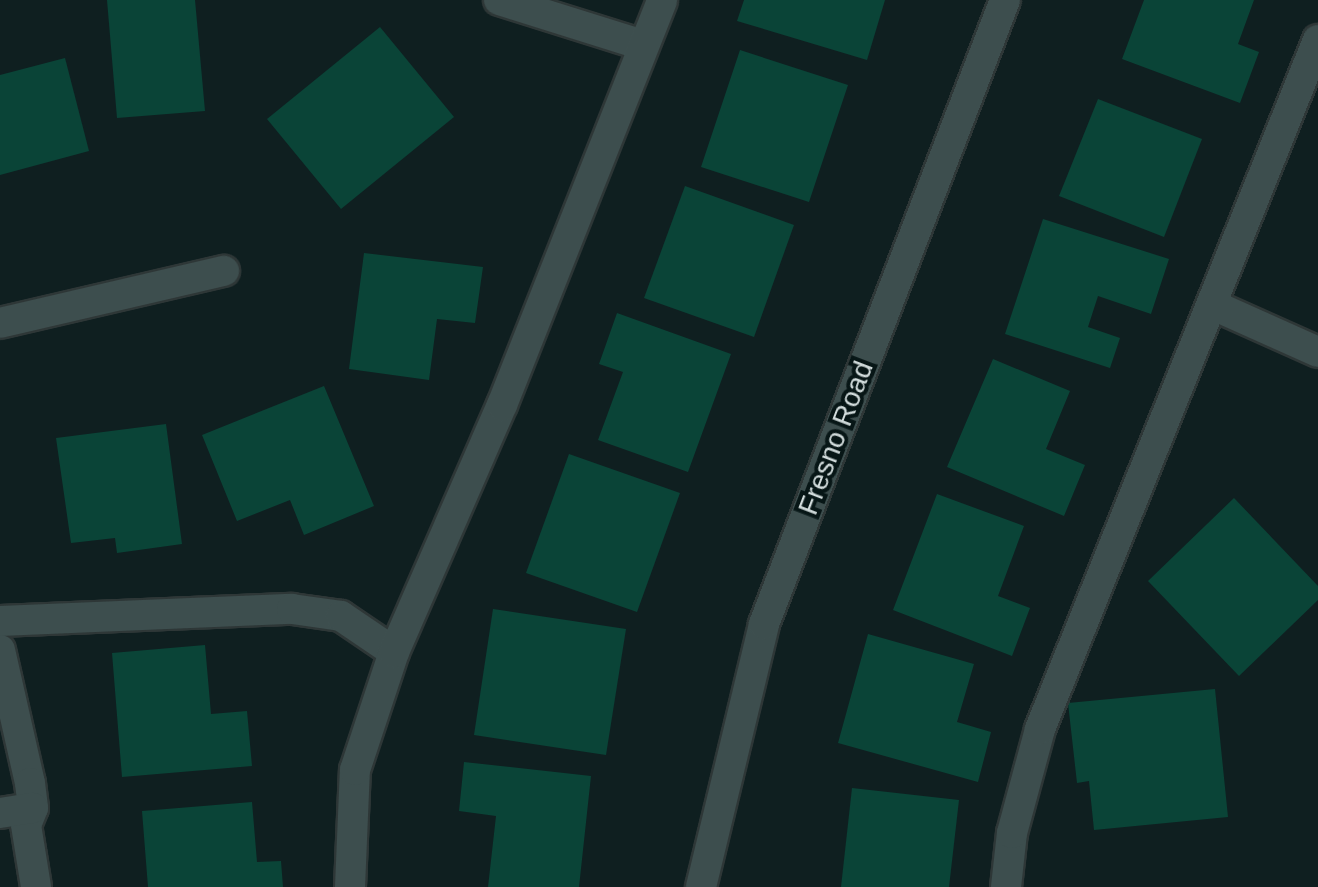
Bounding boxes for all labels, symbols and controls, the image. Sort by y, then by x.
street label: Fresno Road [791,356,881,520]

